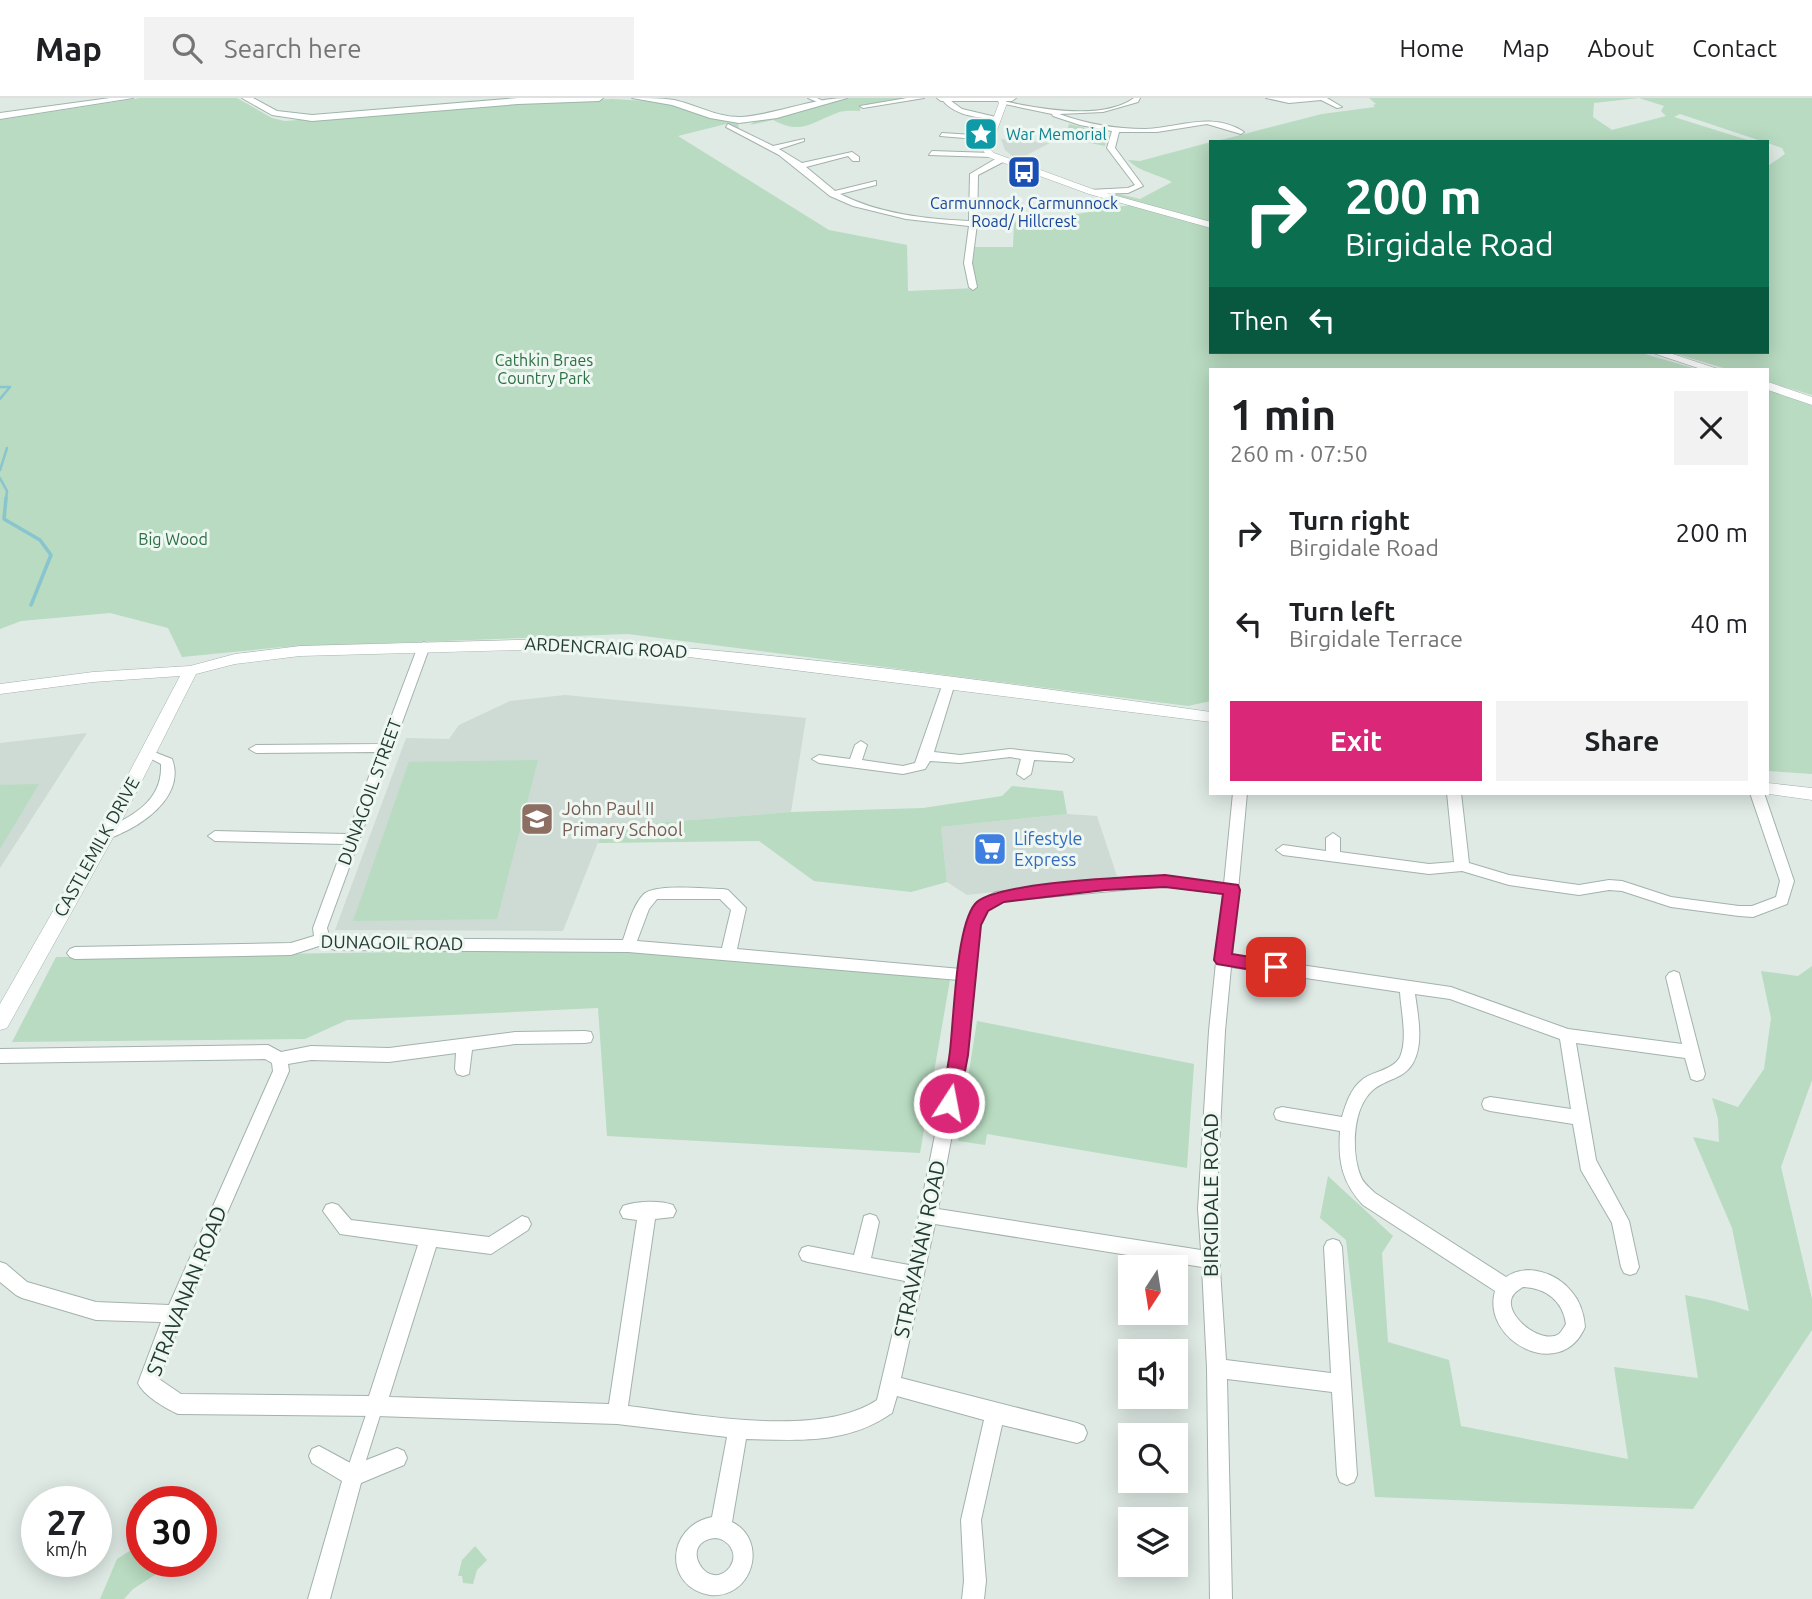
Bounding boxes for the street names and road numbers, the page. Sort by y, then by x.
street label: ARDENCRAIG ROAD [524,633,688,661]
street label: DUNAGOIL STREET [333,716,405,867]
street label: CASTLEMILK DRIVE [49,773,143,920]
street label: DUNAGOIL ROAD [321,931,463,953]
street label: BIRGIDALE ROAD [1198,1113,1222,1277]
street label: STRAVANAN ROAD [888,1158,950,1340]
street label: STRAVANAN ROAD [141,1202,231,1379]

